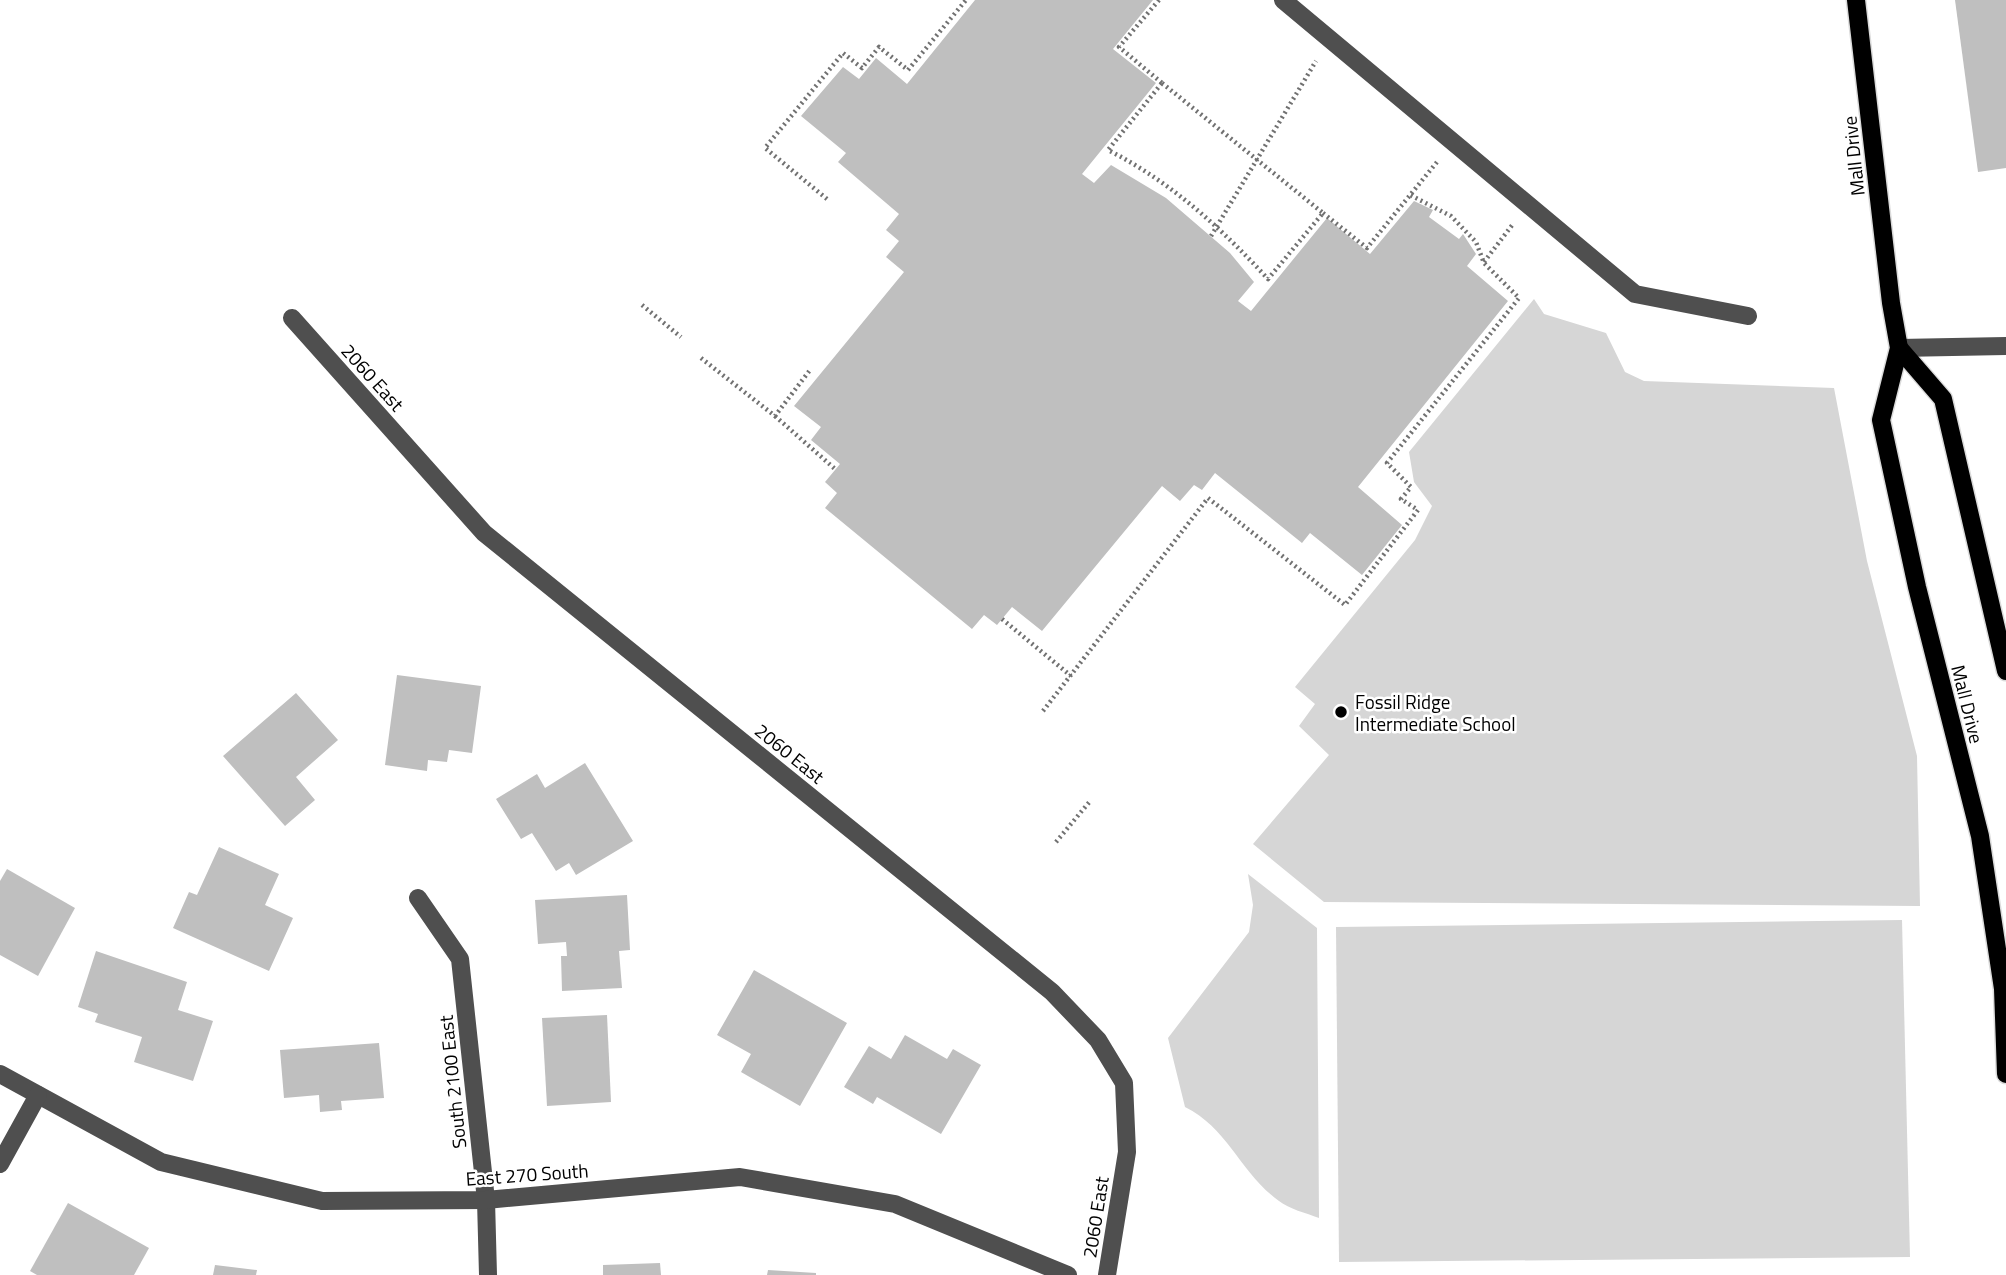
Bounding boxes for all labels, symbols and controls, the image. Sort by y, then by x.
street label: Mall Drive [1834,115,1872,197]
street label: 2060 East [335,337,412,418]
street label: Mall Drive [1944,662,1992,746]
place label: Fossil Ridge Intermediate School [1355,687,1516,738]
marker: Fossil Ridge Intermediate School [1333,704,1349,720]
street label: 2060 East [749,716,831,790]
street label: South 2100 East [431,1014,473,1150]
street label: East 270 South [465,1155,589,1193]
street label: 2060 East [1074,1174,1116,1260]

